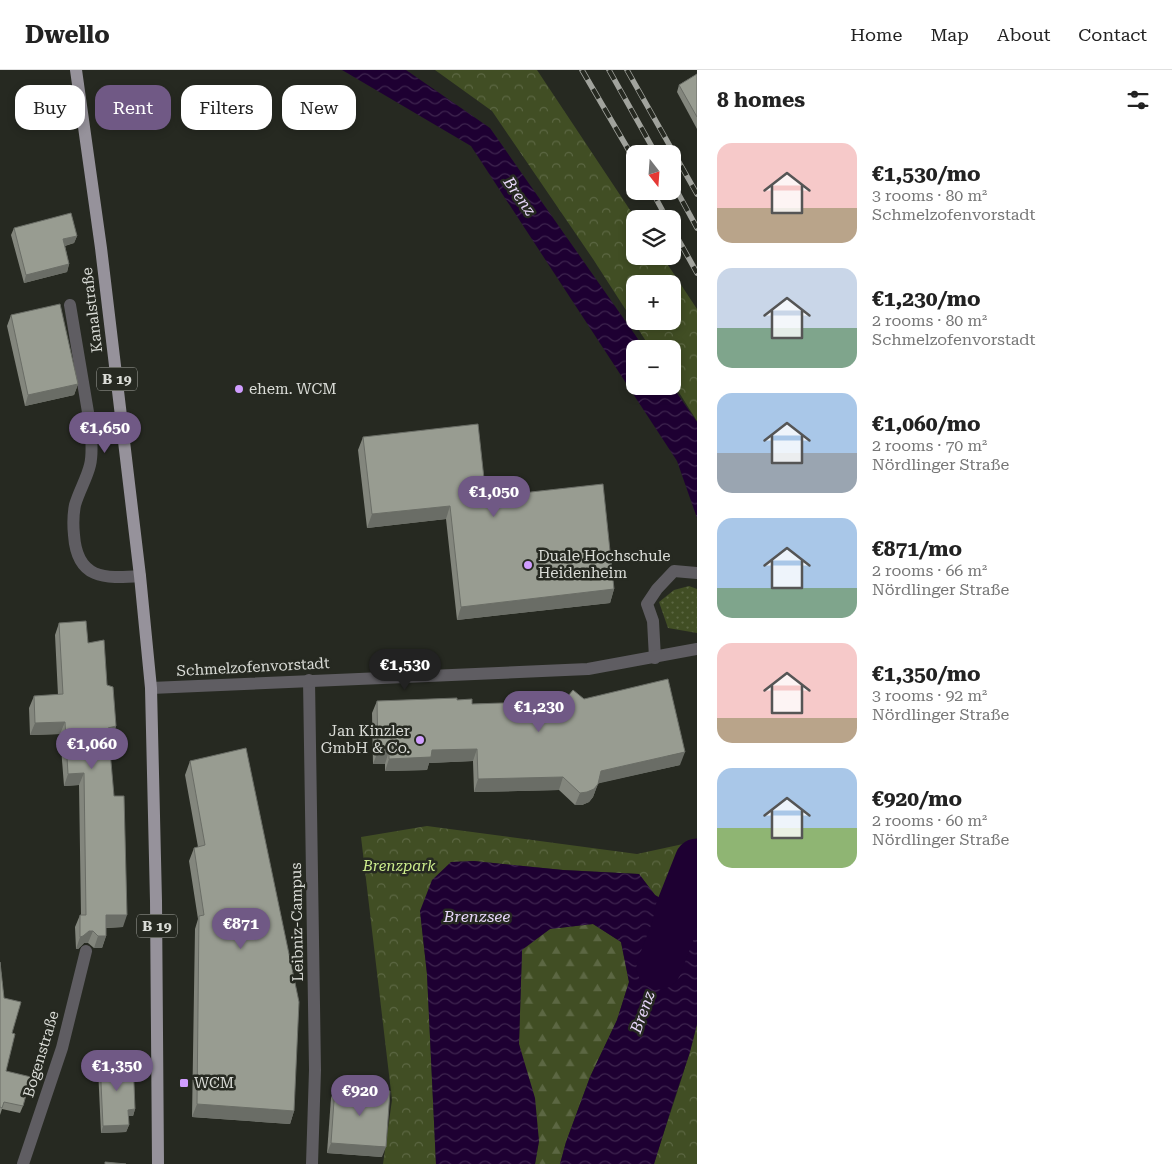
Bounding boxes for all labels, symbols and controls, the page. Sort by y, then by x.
text: Dwello [25,21,110,49]
text: Home [850,24,902,45]
text: Map [930,24,969,45]
text: About [997,24,1050,45]
text: Contact [1078,24,1147,45]
chip: Buy [15,85,85,130]
chip: Rent [95,85,171,130]
chip: Filters [181,85,272,130]
chip: New [282,85,356,130]
icon: filters [1124,86,1152,114]
text: 8 homes [717,88,805,112]
north arrow [626,145,681,200]
map controls [626,145,681,395]
text: €1,530/mo [872,162,981,186]
icon: home [757,163,817,223]
water label: Brenz [499,172,540,219]
text: 3 rooms · 80 m² [872,186,987,205]
text: Schmelzofenvorstadt [872,205,1036,224]
button: layers [626,210,681,265]
street label: Kanalstraße [78,266,106,354]
button: + [626,275,681,330]
text: €1,230/mo [872,287,981,311]
icon: home [757,288,817,348]
text: 2 rooms · 80 m² [872,311,987,330]
text: Schmelzofenvorstadt [872,330,1036,349]
button: − [626,340,681,395]
road number: B 19 [97,368,137,390]
place label: ehem. WCM [249,380,336,398]
marker: ehem. WCM [233,383,245,395]
pin: €1,650 [64,412,146,454]
text: €1,060/mo [872,412,981,436]
icon: home [757,413,817,473]
text: €1,650 [80,418,130,437]
text: 2 rooms · 70 m² [872,436,987,455]
text: Nördlinger Straße [872,455,1009,474]
pin: €1,050 [453,476,535,518]
text: €1,050 [469,482,519,501]
text: €871/mo [872,537,962,561]
icon: home [757,538,817,598]
place label: Duale Hochschule Heidenheim [538,547,671,582]
marker: Duale Hochschule Heidenheim [522,559,534,571]
text: 2 rooms · 66 m² [872,561,987,580]
text: Nördlinger Straße [872,580,1009,599]
pin: €1,530 [364,648,446,691]
street label: Schmelzofenvorstadt [176,654,330,680]
text: €1,530 [380,655,430,674]
text: €1,350/mo [872,662,981,686]
icon: home [757,663,817,723]
text: 3 rooms · 92 m² [872,686,987,705]
pin: €1,230 [498,690,580,733]
text: €1,230 [514,697,564,716]
text: Nördlinger Straße [872,705,1009,724]
place label: Jan Kinzler GmbH & Co. [321,722,410,757]
pin: €1,060 [51,728,133,770]
text: €1,060 [67,734,117,753]
marker: Jan Kinzler GmbH & Co. [414,734,426,746]
text: €920/mo [872,787,962,811]
icon: home [757,788,817,848]
text: 2 rooms · 60 m² [872,811,987,830]
text: Nördlinger Straße [872,830,1009,849]
park label: Brenzpark [362,857,436,875]
street label: Leibniz-Campus [287,862,307,982]
water label: Brenzsee [443,907,510,926]
pin: €871 [211,908,271,950]
road number: B 19 [137,914,177,938]
text: €871 [223,914,259,933]
water label: Brenz [626,989,659,1037]
street label: Bogenstraße [19,1008,63,1100]
pin: €1,350 [76,1050,158,1092]
text: €1,350 [92,1056,142,1075]
place label: WCM [194,1074,234,1092]
pin: €920 [330,1074,390,1117]
marker: WCM [178,1077,190,1089]
text: €920 [342,1081,378,1100]

